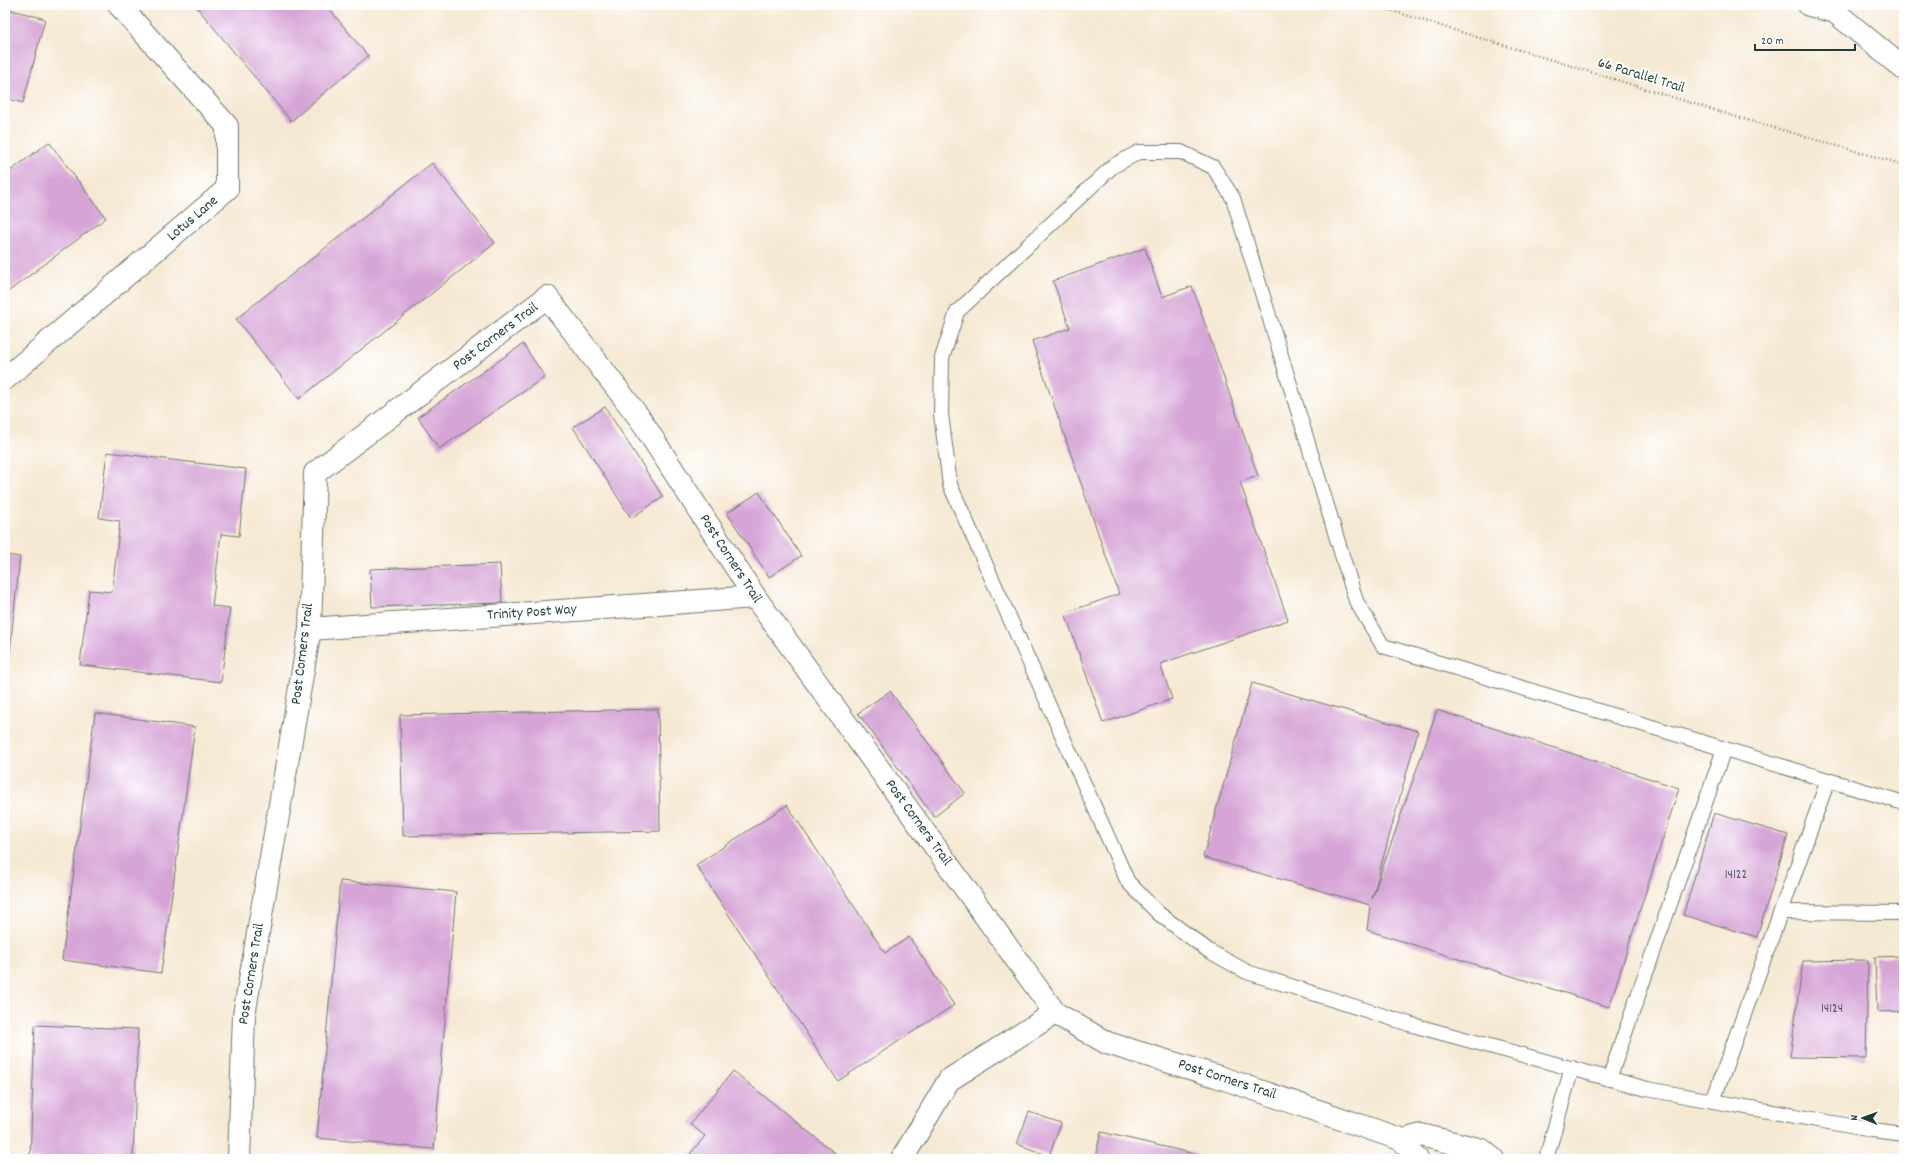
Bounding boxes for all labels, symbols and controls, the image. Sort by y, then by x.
scale bar [1755,26,1855,52]
text: 20 m [1761,33,1784,50]
street label: 66 Parallel Trail [1595,52,1688,100]
street label: Lotus Lane [162,191,224,247]
street label: Post Corners Trail [449,297,544,377]
street label: Post Corners Trail [693,510,767,608]
street label: Trinity Post Way [487,599,578,627]
street label: Post Corners Trail [286,602,320,706]
street label: Post Corners Trail [879,775,957,871]
house number: 14122 [1725,866,1747,885]
street label: Post Corners Trail [233,921,271,1026]
house number: 14124 [1821,1000,1843,1019]
street label: Post Corners Trail [1175,1054,1279,1106]
north arrow [1843,1098,1883,1138]
text: N [1847,1114,1863,1121]

